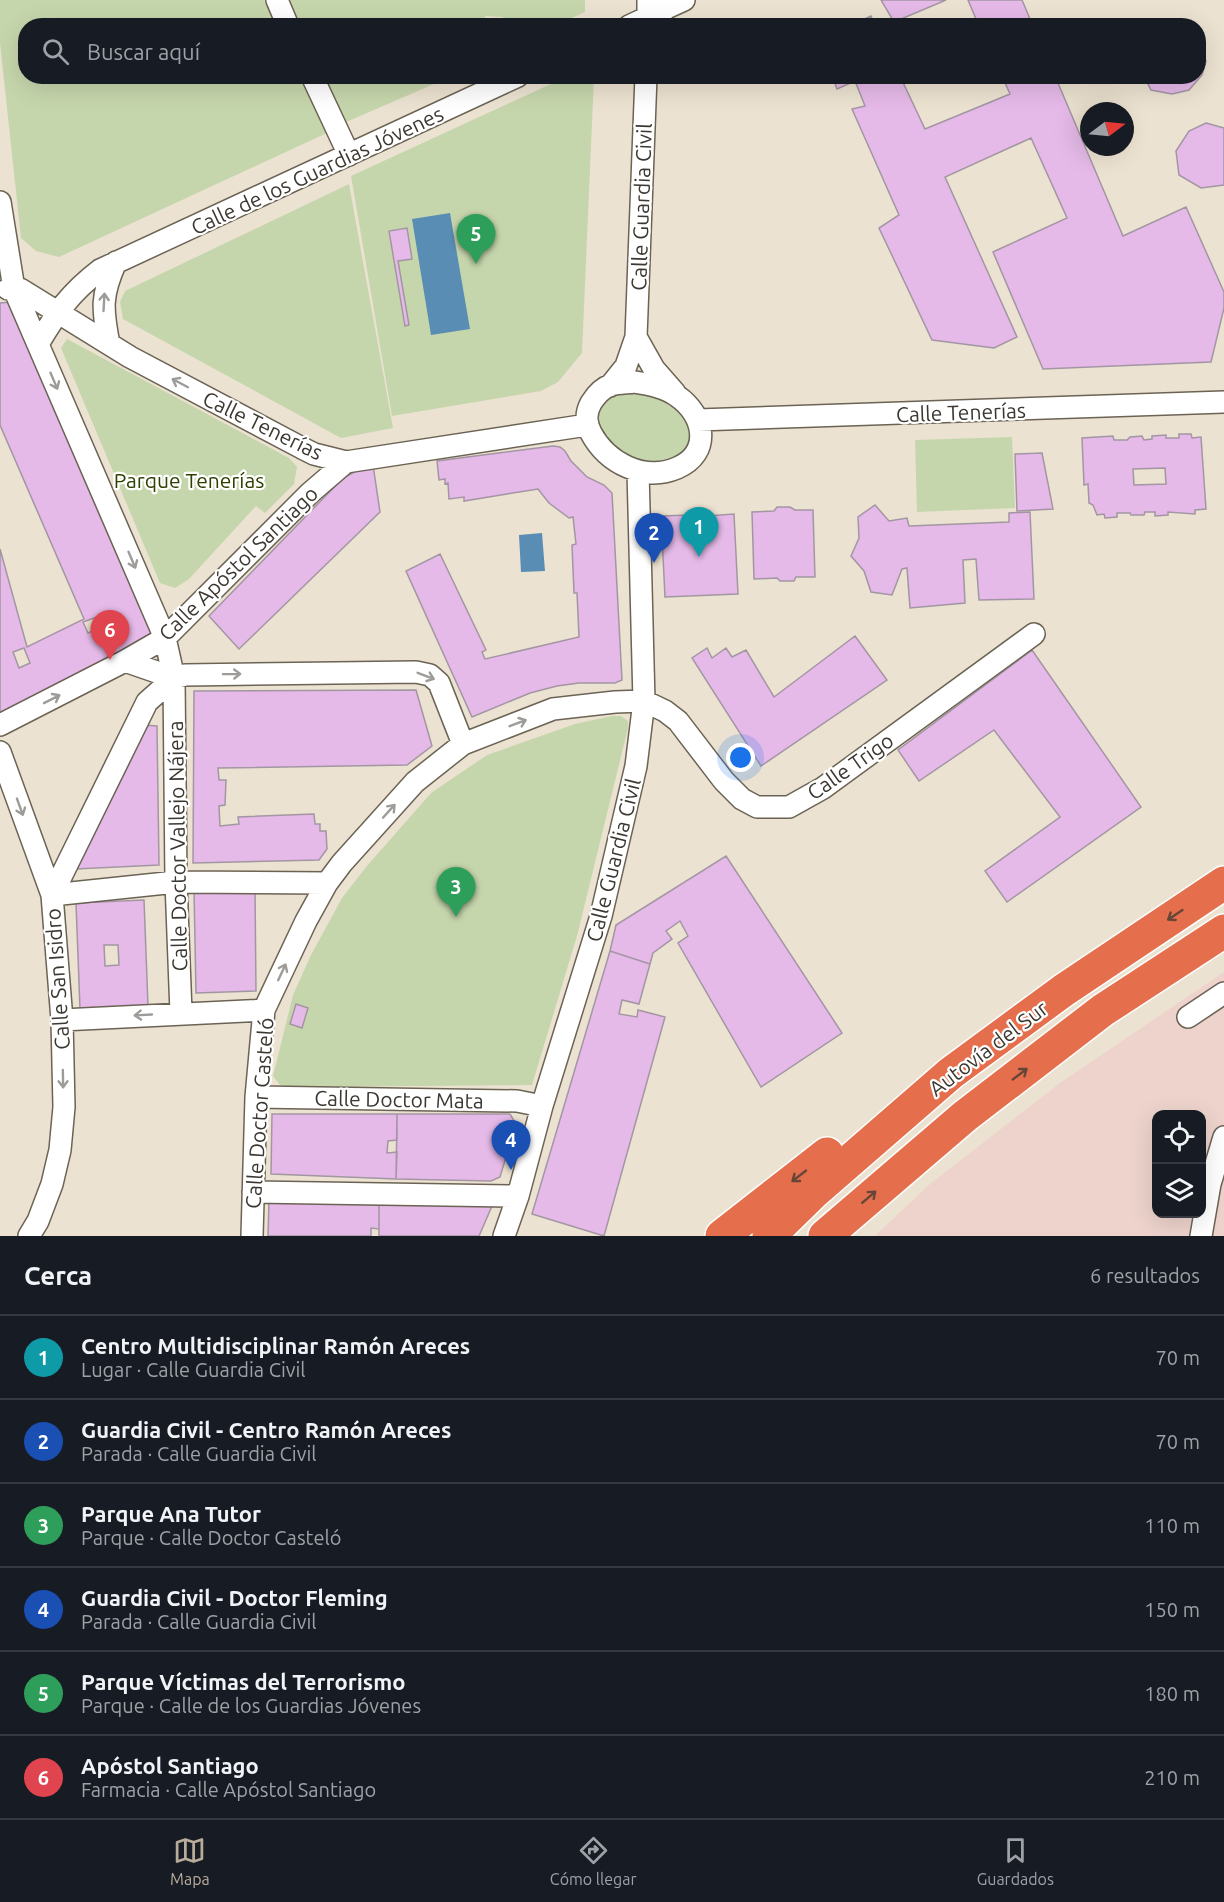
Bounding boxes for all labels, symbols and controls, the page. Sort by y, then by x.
search box [18,18,1206,84]
icon: search [39,35,72,68]
text: Buscar aquí [87,39,200,64]
street label: Calle de los Guardias Jóvenes [187,101,447,239]
north arrow [1080,102,1134,156]
street label: Calle Guardia Civil [626,123,656,291]
pin: 5 [456,214,496,264]
one-way arrow [99,293,110,312]
one-way arrow [49,371,60,390]
one-way arrow [171,377,189,388]
street label: Calle Tenerías [199,386,327,464]
street label: Calle Tenerías [896,398,1026,426]
park label: Parque Tenerías [114,468,264,492]
street label: Calle Apóstol Santiago [154,481,322,645]
pin: 1 [680,508,718,557]
pin: 2 [634,514,674,563]
one-way arrow [126,550,138,568]
pin: 6 [90,610,130,660]
one-way arrow [221,668,241,680]
one-way arrow [416,672,434,683]
one-way arrow [43,692,61,704]
one-way arrow [508,717,527,728]
street label: Calle Doctor Vallejo Nájera [163,720,191,972]
street label: Calle Trigo [802,728,898,804]
your location [726,743,755,772]
street label: Calle Guardia Civil [581,776,645,944]
one-way arrow [15,797,26,816]
one-way arrow [382,804,396,819]
pin: 3 [436,868,476,917]
street label: Calle San Isidro [40,907,74,1051]
one-way arrow [1168,909,1184,921]
one-way arrow [277,963,289,981]
street label: Autovía del Sur [924,996,1052,1100]
one-way arrow [133,1010,153,1021]
street label: Calle Doctor Casteló [240,1017,278,1209]
one-way arrow [57,1068,69,1088]
one-way arrow [1012,1068,1028,1081]
street label: Calle Doctor Mata [314,1086,484,1112]
map controls [1152,1110,1206,1218]
button: locate [1152,1110,1206,1164]
pin: 4 [492,1120,530,1170]
button: layers [1152,1164,1206,1218]
one-way arrow [791,1170,807,1183]
one-way arrow [861,1190,876,1204]
text: Cerca [24,1261,92,1290]
text: 6 resultados [1090,1264,1200,1287]
text: Centro Multidisciplinar Ramón Areces [81,1333,470,1358]
text: 1 [38,1346,49,1369]
text: 70 m [1156,1346,1200,1369]
text: Lugar · Calle Guardia Civil [81,1358,306,1381]
text: Guardia Civil - Centro Ramón Areces [81,1417,451,1442]
text: 2 [38,1430,49,1453]
text: 70 m [1156,1430,1200,1453]
text: Parada · Calle Guardia Civil [81,1442,317,1465]
text: Parque Ana Tutor [81,1501,261,1526]
text: 3 [38,1514,49,1537]
text: 110 m [1144,1514,1200,1537]
text: Parque · Calle Doctor Casteló [81,1526,341,1549]
text: Guardia Civil - Doctor Fleming [81,1585,388,1610]
text: 4 [38,1598,49,1621]
text: 150 m [1144,1598,1200,1621]
text: Parada · Calle Guardia Civil [81,1610,317,1633]
text: Parque Víctimas del Terrorismo [81,1669,405,1694]
text: 5 [38,1682,49,1705]
text: 180 m [1144,1682,1200,1705]
text: Parque · Calle de los Guardias Jóvenes [81,1694,421,1717]
text: Apóstol Santiago [81,1753,259,1778]
text: 6 [38,1766,49,1789]
text: 210 m [1144,1766,1200,1789]
text: Farmacia · Calle Apóstol Santiago [81,1778,376,1801]
tab: Mapa [170,1834,210,1888]
tab: Cómo llegar [550,1834,637,1888]
tab: Guardados [977,1834,1054,1888]

